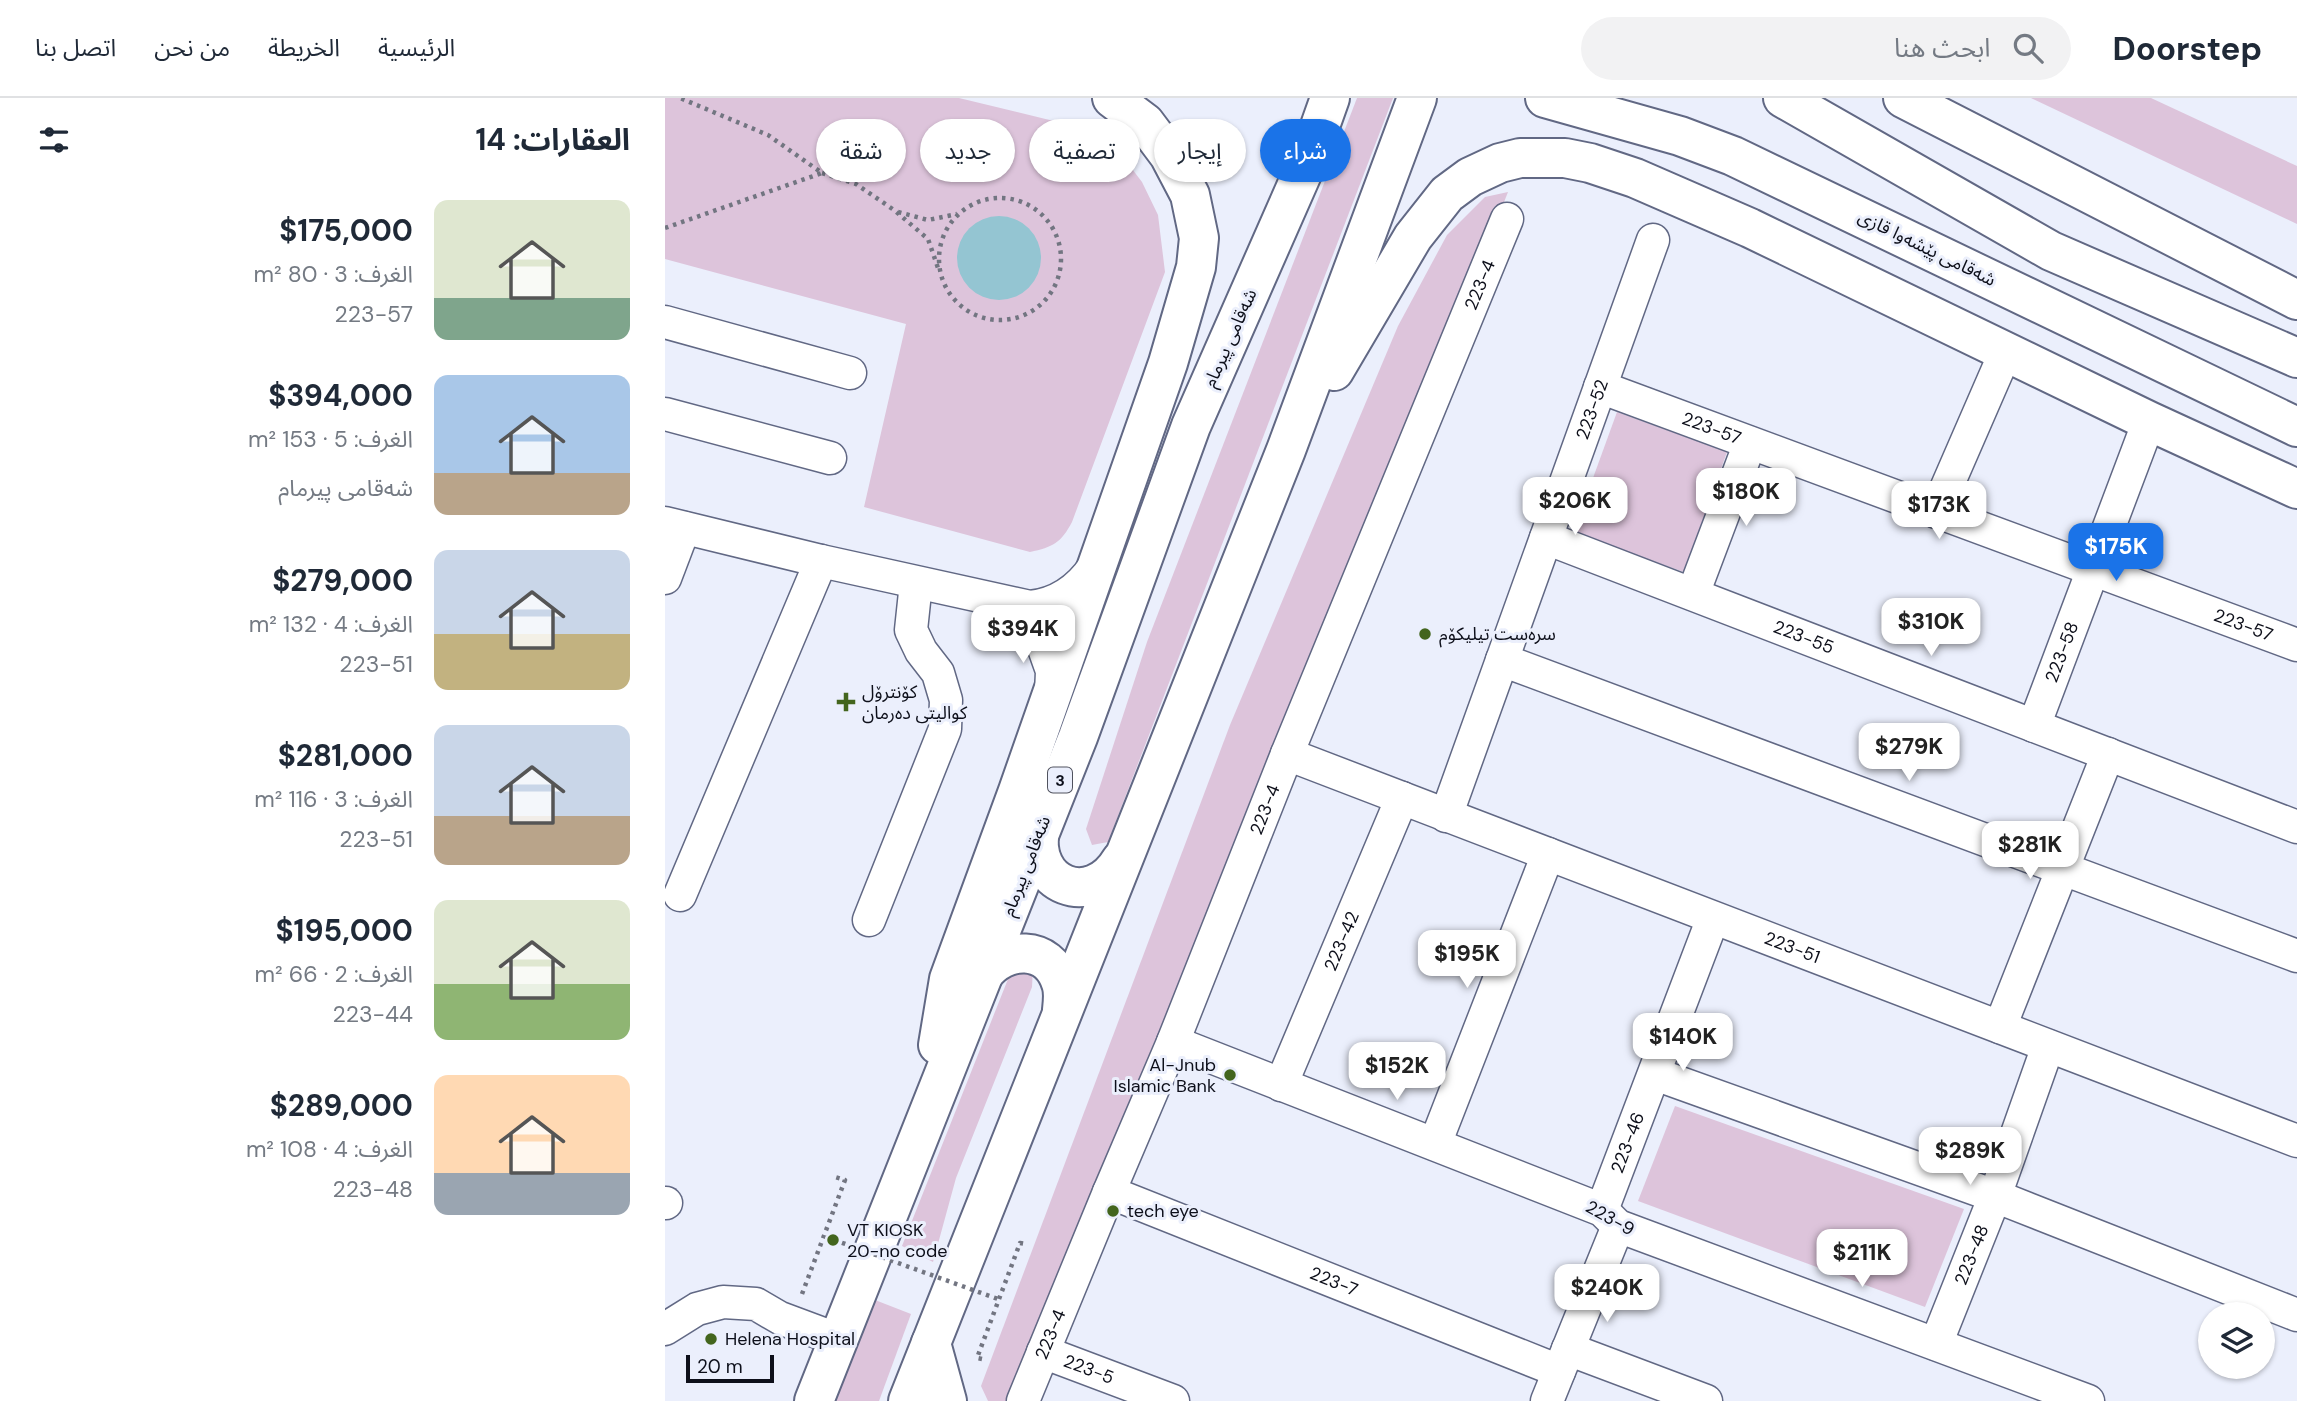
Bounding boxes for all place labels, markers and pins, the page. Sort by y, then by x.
pin: $180K [1697,468,1795,528]
pin: $206K [1526,478,1624,537]
pin: $173K [1890,482,1988,541]
pin: $175K [2067,524,2165,583]
pin: $310K [1882,598,1980,658]
pin: $394K [974,606,1072,665]
place label: سره‌ست تیلیکۆم [1439,622,1556,648]
marker: سره‌ست تیلیکۆم [1417,626,1433,642]
place label: کۆنترۆل کوالیتی دەرمان [862,680,968,725]
marker: کۆنترۆل کوالیتی دەرمان [836,692,856,712]
pin: $279K [1860,724,1958,783]
pin: $281K [1981,822,2079,881]
pin: $195K [1418,930,1516,990]
pin: $140K [1634,1014,1732,1073]
pin: $152K [1348,1042,1446,1102]
place label: Al-Jnub Islamic Bank [1113,1053,1216,1098]
marker: Al-Jnub Islamic Bank [1222,1067,1238,1083]
pin: $289K [1921,1128,2019,1187]
place label: tech eye [1127,1199,1199,1223]
marker: tech eye [1105,1203,1121,1219]
place label: VT KIOSK 20-no code [847,1218,948,1263]
pin: $211K [1813,1230,1911,1289]
marker: VT KIOSK 20-no code [825,1232,841,1248]
pin: $240K [1558,1264,1656,1324]
place label: Helena Hospital [725,1327,855,1351]
marker: Helena Hospital [703,1331,719,1347]

